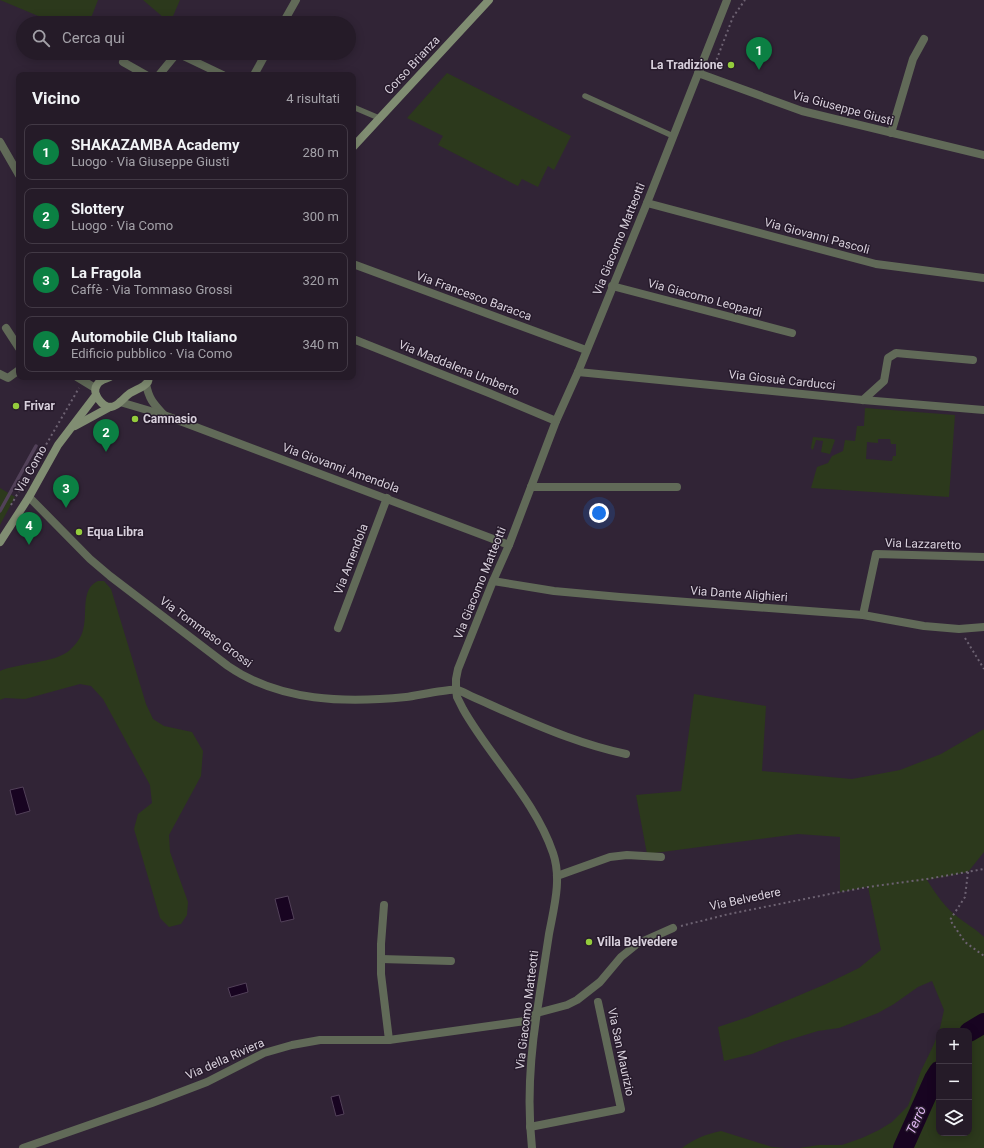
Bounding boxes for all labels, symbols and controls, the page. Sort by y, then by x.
search box [16,16,356,60]
icon: search [30,27,52,49]
text: Cerca qui [62,29,125,47]
street label: Corso Brianza [381,33,443,97]
pin: 1 [746,37,772,70]
place label: La Tradizione [651,58,724,72]
marker: La Tradizione [726,60,736,70]
text: Vicino [32,88,80,108]
street label: Via Giuseppe Giusti [791,88,895,128]
text: 4 risultati [286,91,340,106]
text: SHAKAZAMBA Academy [71,136,239,154]
text: 1 [42,145,50,160]
text: 280 m [302,145,339,160]
text: Luogo · Via Giuseppe Giusti [71,154,229,169]
street label: Via Giacomo Matteotti [590,181,648,297]
text: Slottery [71,200,124,218]
text: 2 [42,209,50,224]
text: 300 m [302,209,339,224]
street label: Via Giovanni Pascoli [763,215,871,257]
text: Luogo · Via Como [71,218,173,233]
text: La Fragola [71,264,141,282]
street label: Via Francesco Baracca [414,269,534,323]
text: 3 [42,273,50,288]
text: 320 m [302,273,339,288]
street label: Via Giacomo Leopardi [646,276,764,320]
text: Caffè · Via Tommaso Grossi [71,282,233,297]
text: Automobile Club Italiano [71,328,237,346]
text: 4 [42,337,50,352]
text: 340 m [302,337,339,352]
street label: Via Maddalena Umberto [397,337,522,399]
text: Edificio pubblico · Via Como [71,346,232,361]
street label: Via Giosuè Carducci [728,367,836,393]
place label: Frivar [24,399,55,413]
marker: Frivar [11,401,21,411]
place label: Camnasio [143,412,197,426]
marker: Camnasio [130,414,140,424]
pin: 2 [93,419,119,452]
street label: Via Giovanni Amendola [280,440,402,496]
street label: Via Como [12,443,50,495]
pin: 3 [53,475,79,508]
your location [589,503,609,523]
pin: 4 [16,512,42,545]
street label: Via Amendola [331,522,371,596]
place label: Equa Libra [87,525,144,539]
street label: Via Giacomo Matteotti [451,525,509,641]
marker: Equa Libra [74,527,84,537]
street label: Via Lazzaretto [885,536,962,552]
street label: Via Dante Alighieri [690,584,788,604]
street label: Via Tommaso Grossi [157,594,255,670]
street label: Via Belvedere [708,885,782,913]
place label: Villa Belvedere [597,935,678,949]
marker: Villa Belvedere [584,937,594,947]
street label: Via Giacomo Matteotti [513,950,541,1070]
street label: Via San Maurizio [605,1007,637,1097]
map controls [936,1028,972,1136]
button: + [936,1028,972,1064]
street label: Via della Riviera [184,1035,266,1083]
button: − [936,1064,972,1100]
button: layers [936,1100,972,1136]
water label: Terrò [903,1104,929,1136]

